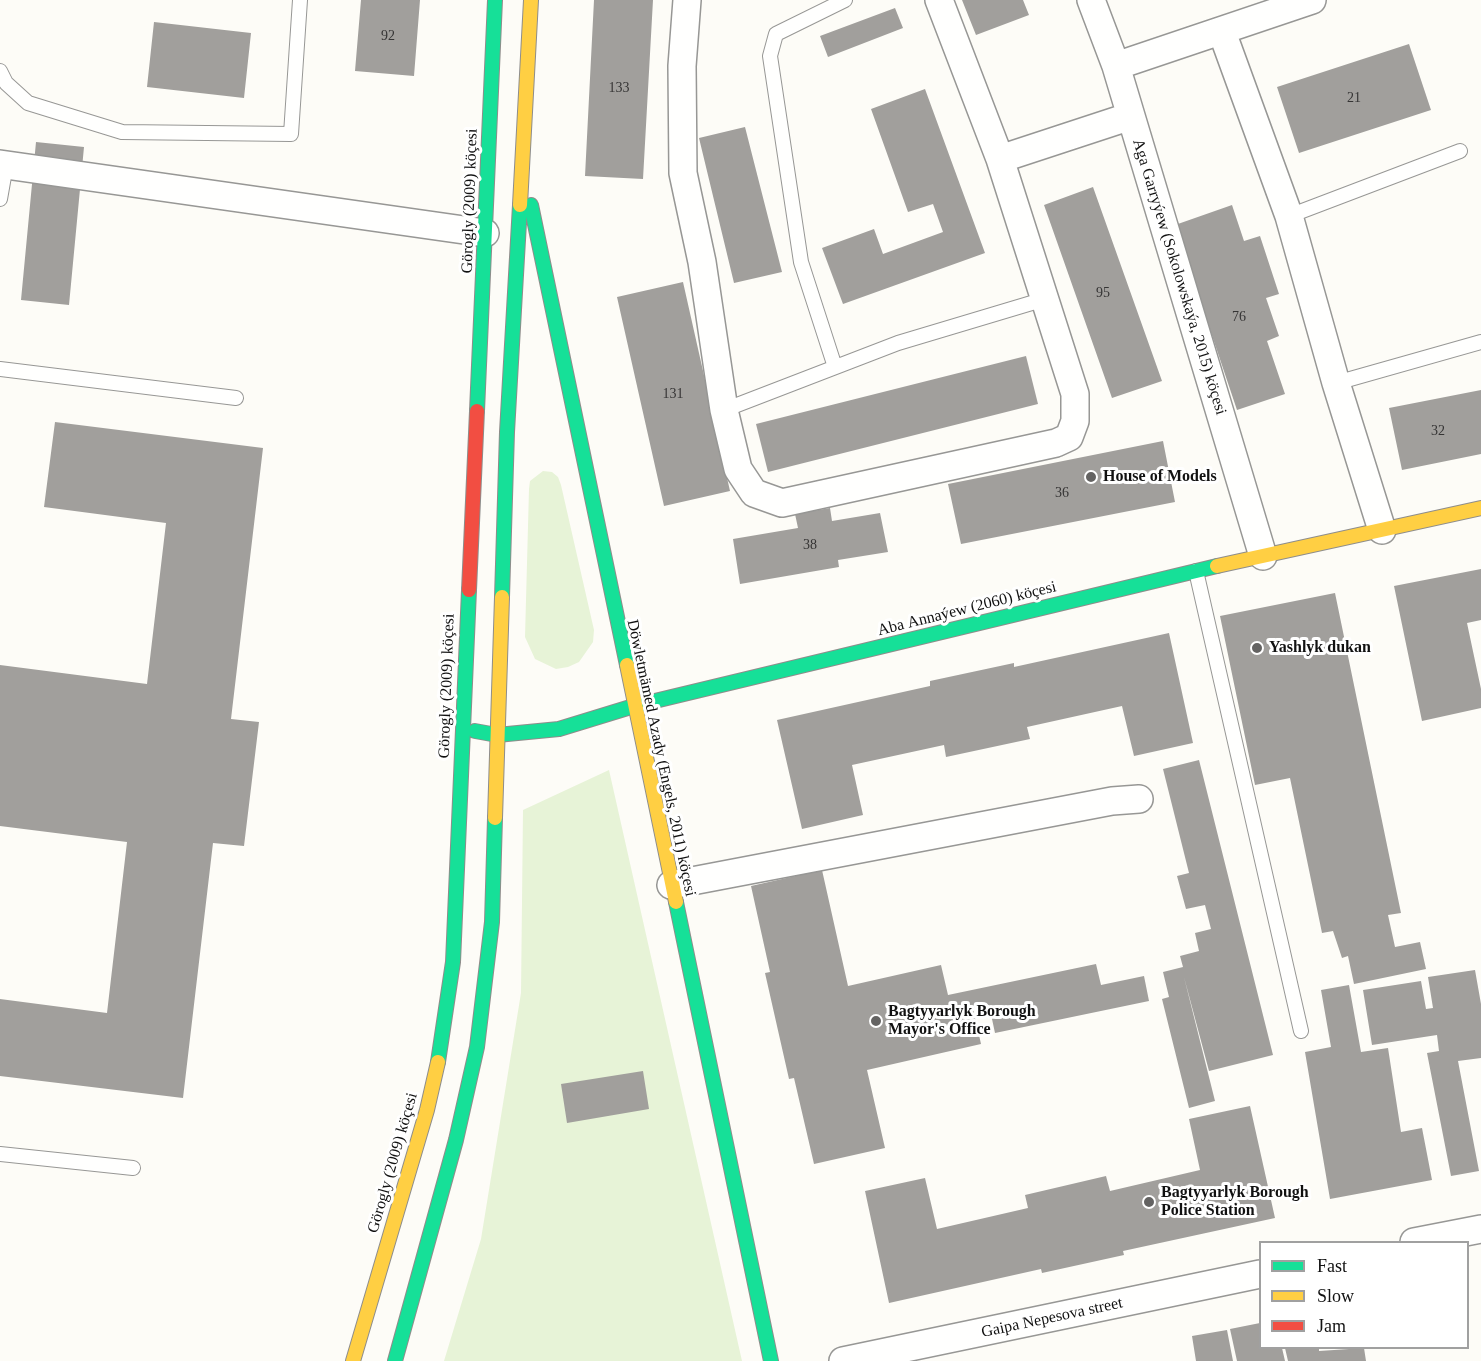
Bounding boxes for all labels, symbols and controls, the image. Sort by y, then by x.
house number: 92 [381,28,395,44]
house number: 133 [608,80,630,96]
house number: 21 [1347,90,1361,106]
street label: Görogly (2009) köçesi [458,128,482,274]
street label: Aga Garryýew (Sokolowskaýa, 2015) köçesi [1128,137,1230,417]
house number: 95 [1096,285,1110,301]
house number: 76 [1232,309,1246,325]
house number: 131 [662,386,684,402]
house number: 32 [1431,423,1445,439]
place label: House of Models [1103,467,1217,487]
marker: House of Models [1084,470,1098,484]
house number: 36 [1055,485,1069,501]
house number: 38 [803,537,817,553]
street label: Aba Annaýew (2060) köçesi [876,577,1058,641]
street label: Görogly (2009) köçesi [435,613,459,759]
street label: Döwletmämed Azady (Engels, 2011) köçesi [622,618,700,898]
place label: Yashlyk dukan [1269,638,1371,658]
marker: Yashlyk dukan [1250,641,1264,655]
place label: Bagtyyarlyk Borough Mayor's Office [888,1002,1036,1040]
marker: Bagtyyarlyk Borough Mayor's Office [869,1014,883,1028]
street label: Görogly (2009) köçesi [364,1091,422,1235]
place label: Bagtyyarlyk Borough Police Station [1161,1183,1309,1221]
marker: Bagtyyarlyk Borough Police Station [1142,1195,1156,1209]
legend [1259,1241,1469,1349]
text: Fast [1317,1256,1347,1276]
text: Slow [1317,1286,1354,1306]
street label: Gaipa Nepesova street [980,1294,1124,1342]
text: Jam [1317,1316,1346,1336]

